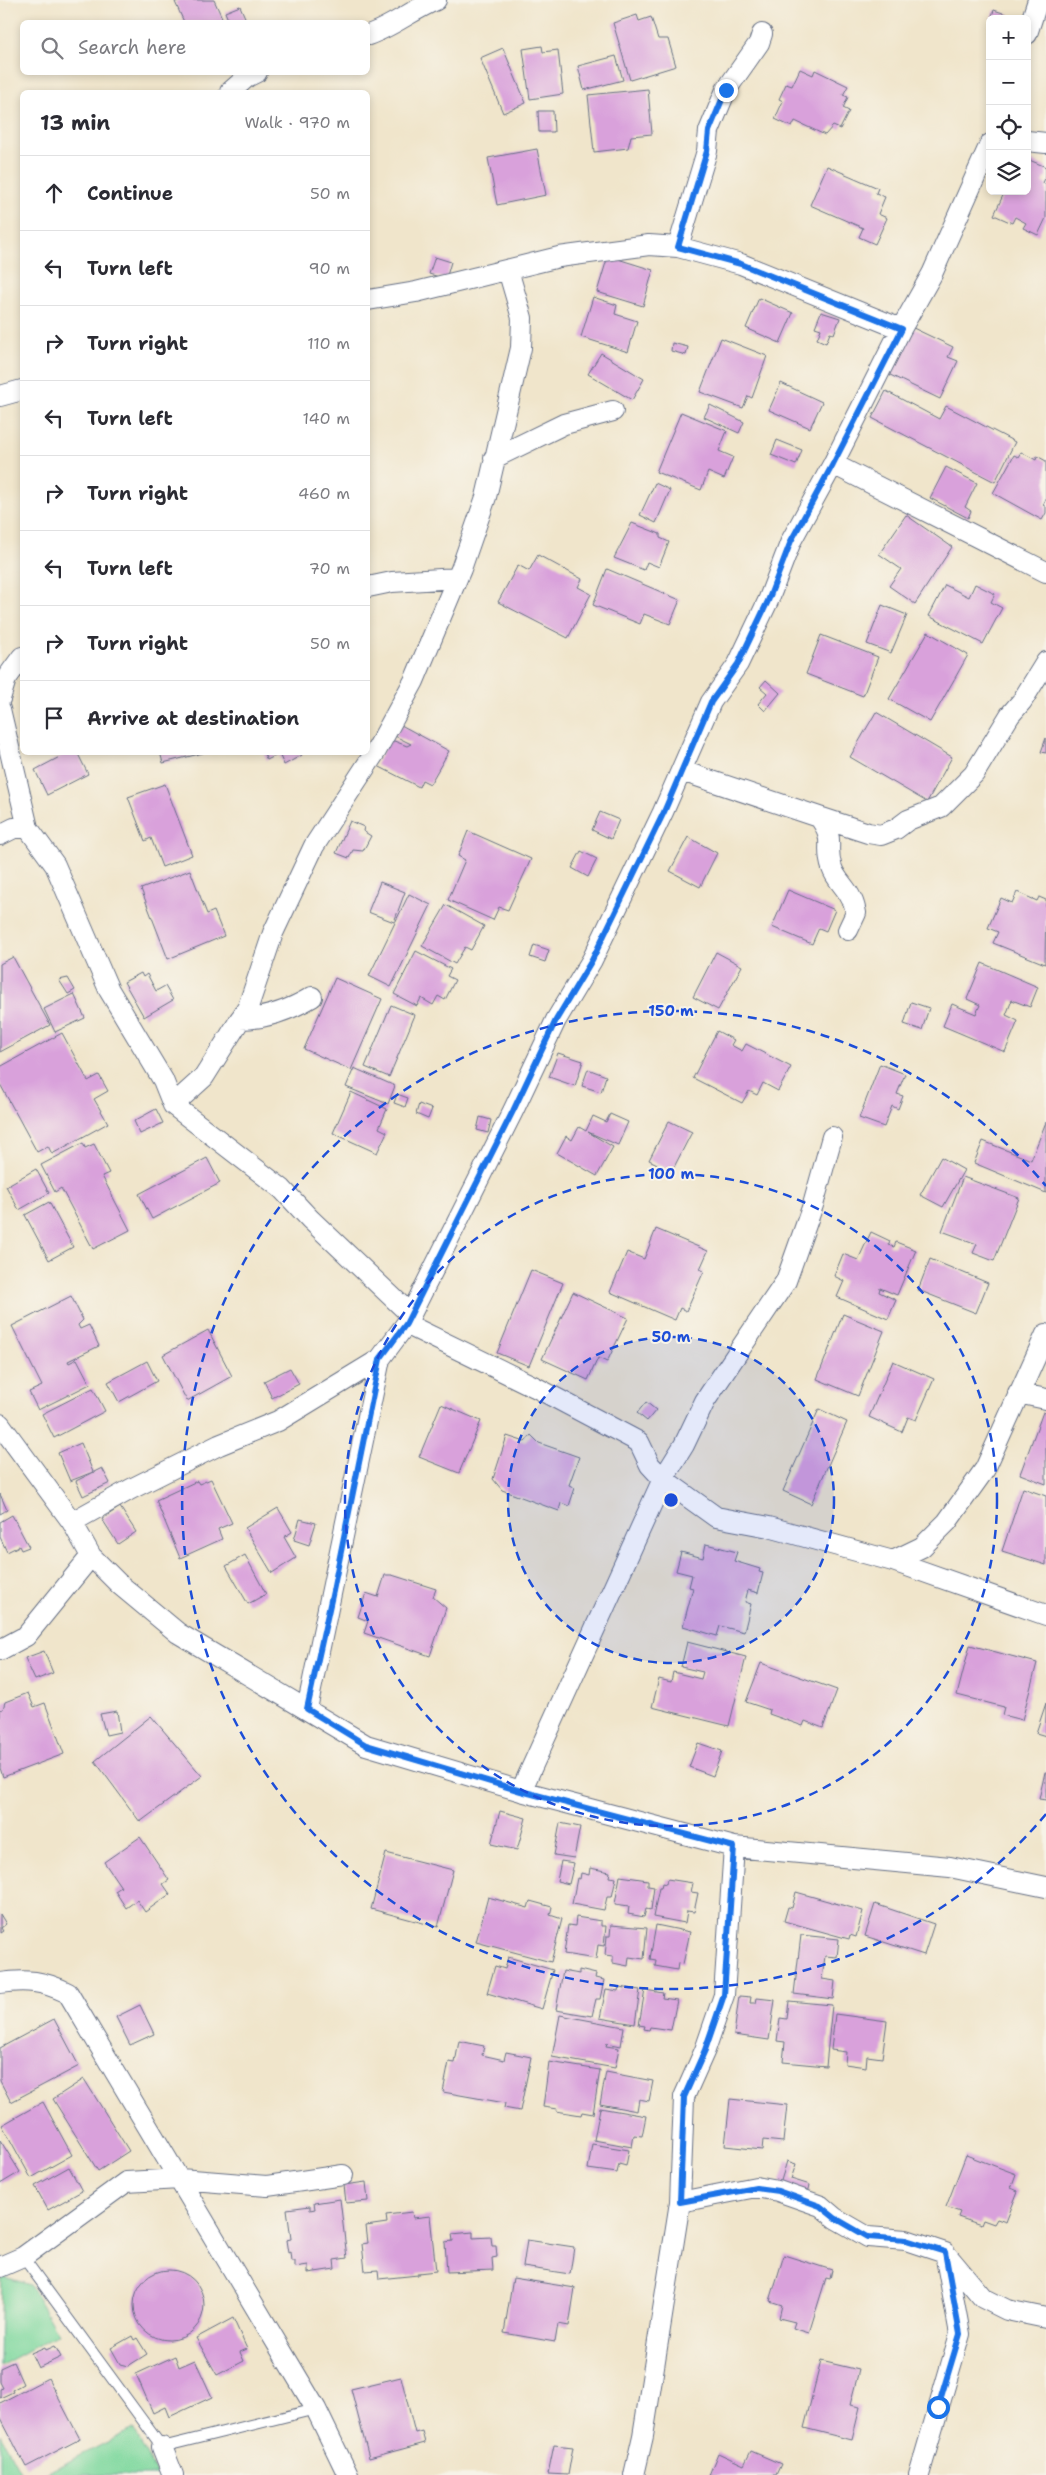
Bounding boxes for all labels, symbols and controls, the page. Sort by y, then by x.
map controls [986,15,1031,195]
button: + [986,15,1031,60]
search box [20,20,370,75]
icon: search [38,34,66,62]
text: Search here [78,35,187,60]
button: − [986,60,1031,105]
route end [715,79,738,102]
button: locate [986,105,1031,150]
text: 13 min [40,109,110,137]
text: Walk · 970 m [244,112,350,133]
button: layers [986,150,1031,195]
icon: ahead [40,179,68,207]
text: Continue [87,181,173,206]
text: 50 m [310,183,350,204]
icon: left [40,254,68,282]
text: Turn left [87,256,173,281]
text: 90 m [309,258,350,279]
icon: right [40,329,68,357]
text: Turn right [87,331,188,356]
text: 110 m [307,333,350,354]
icon: left [40,404,68,432]
text: Turn left [87,406,173,431]
text: 140 m [303,408,350,429]
icon: right [40,479,68,507]
text: Turn right [87,481,188,506]
text: 460 m [298,483,350,504]
icon: left [40,554,68,582]
text: Turn left [87,556,173,581]
text: 70 m [309,558,350,579]
icon: right [40,629,68,657]
text: Turn right [87,631,188,656]
text: 50 m [310,633,350,654]
icon: arrive [40,704,68,732]
text: Arrive at destination [87,706,299,731]
text: 150 m [648,1001,694,1021]
text: 100 m [648,1164,694,1184]
text: 50 m [652,1327,691,1347]
centre of rings [662,1491,680,1509]
route start [927,2396,950,2419]

